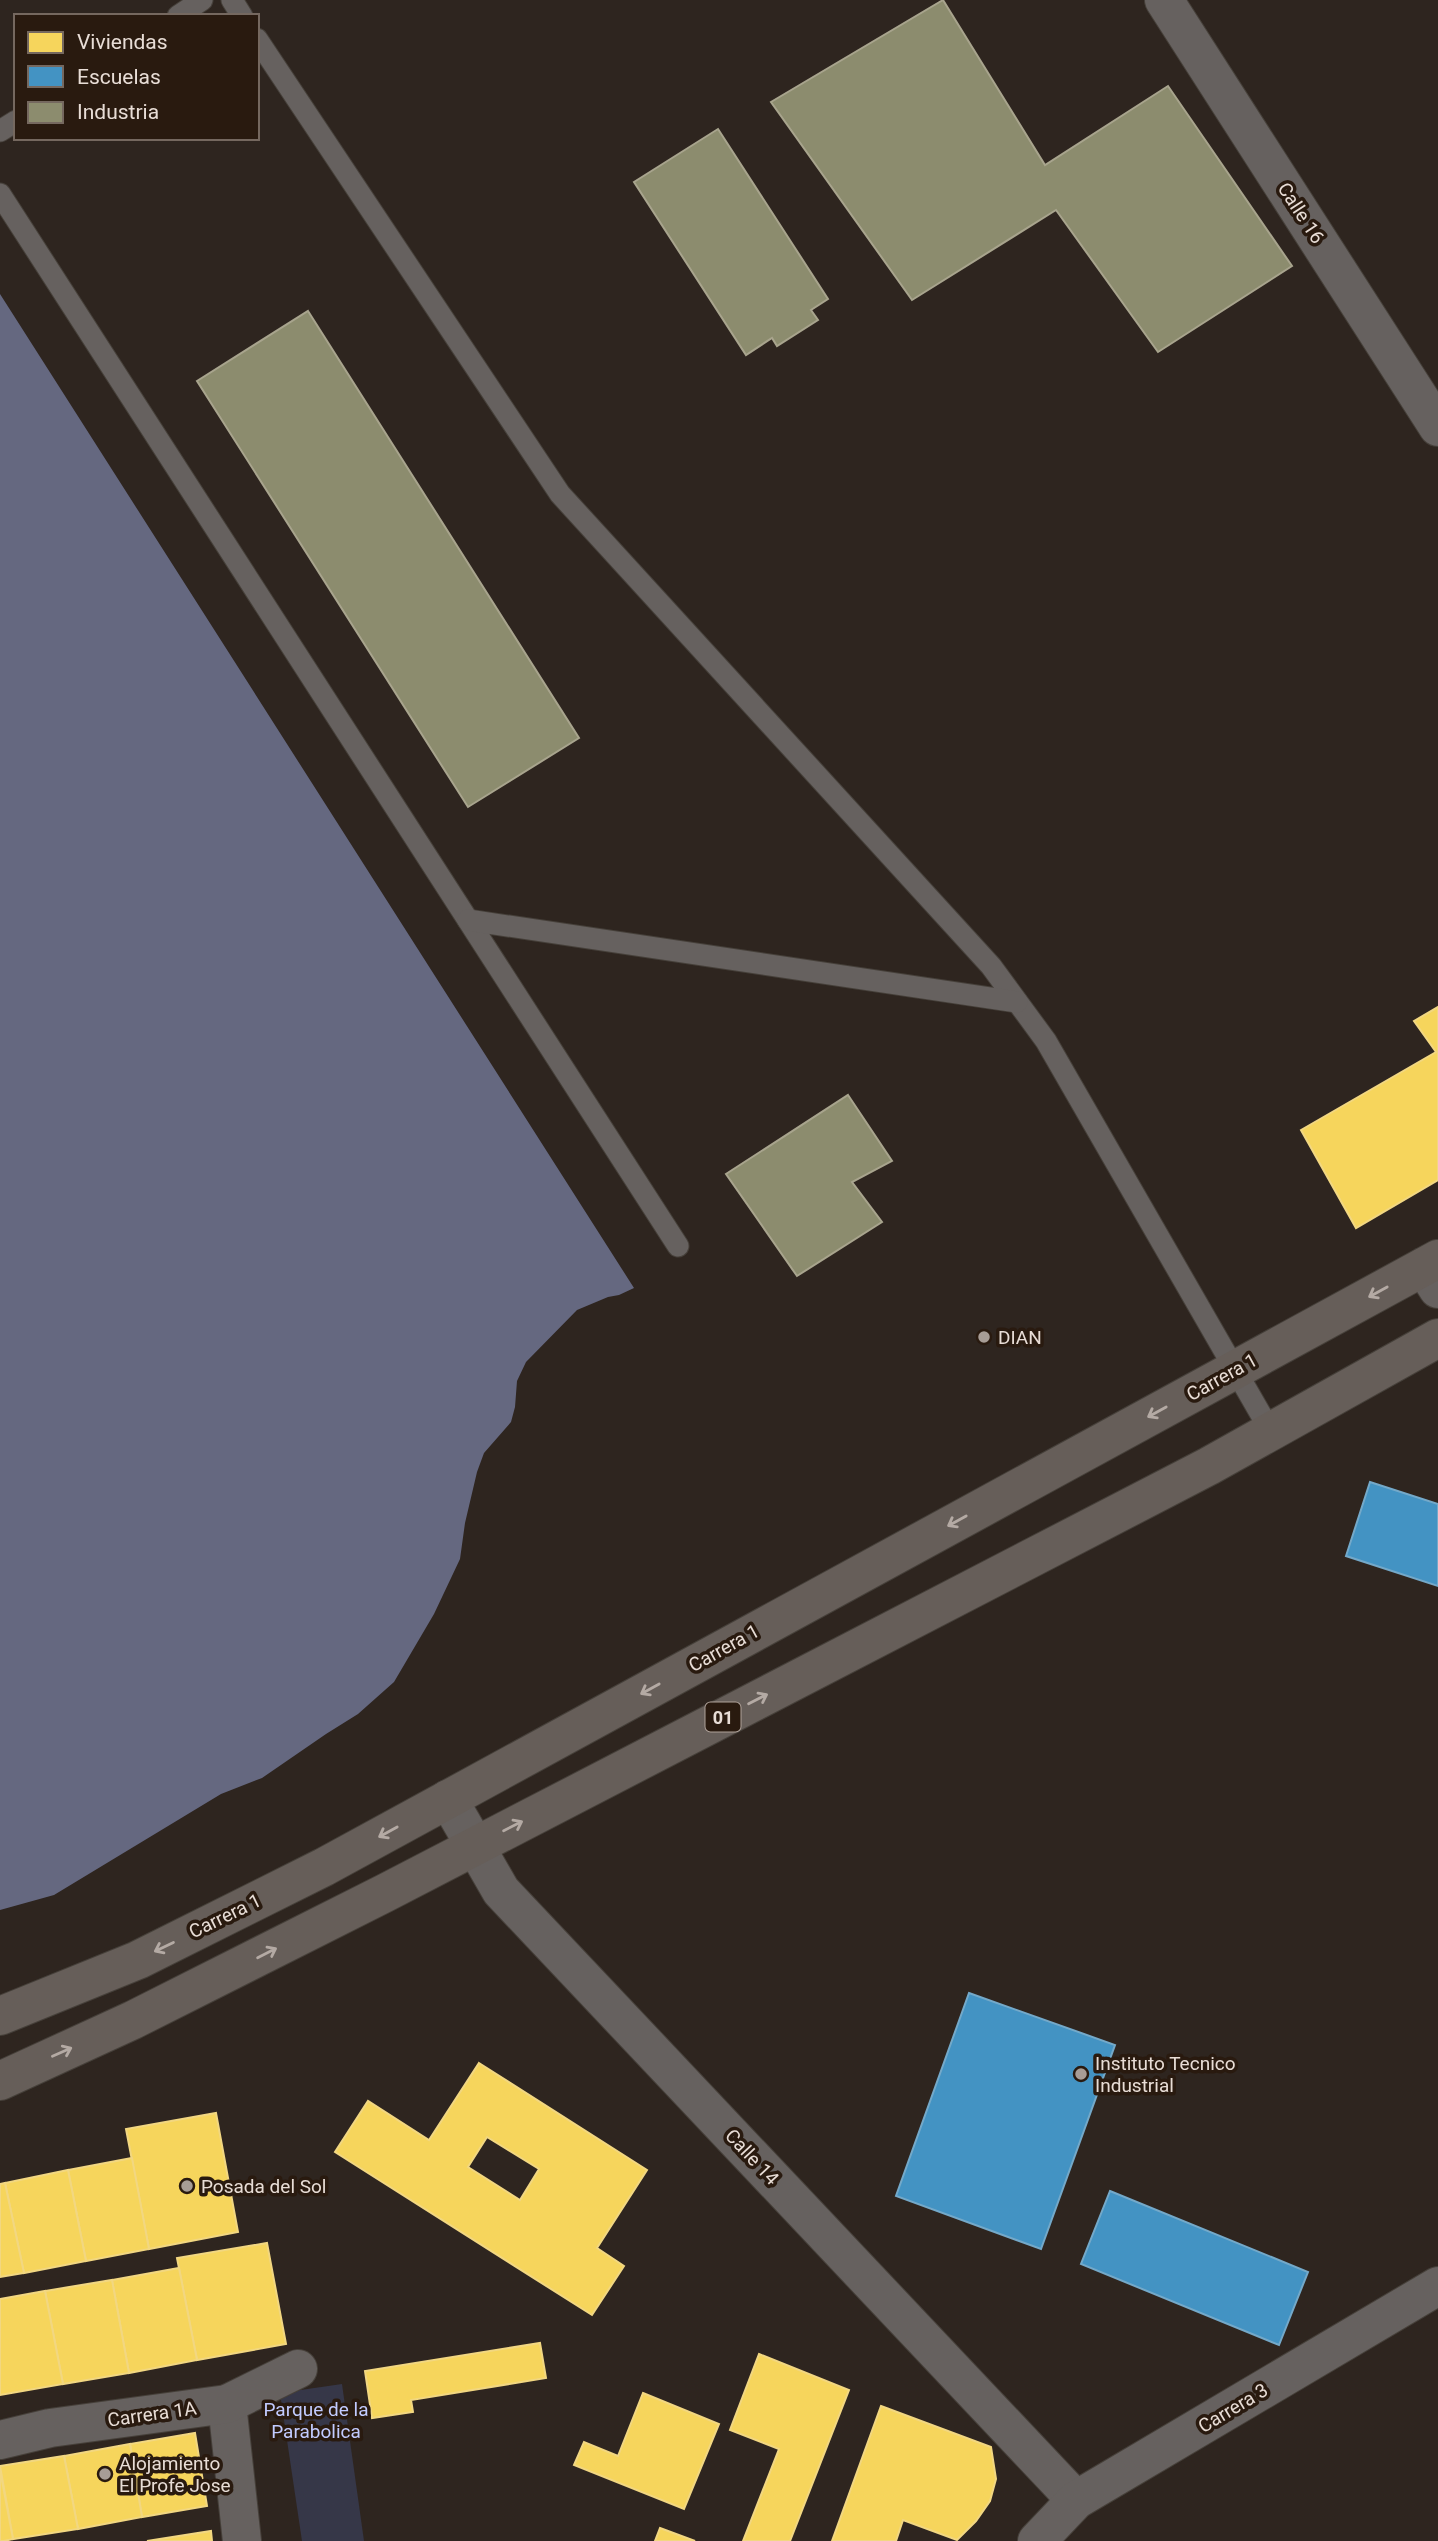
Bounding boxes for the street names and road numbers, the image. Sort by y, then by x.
street label: Calle 16 [1273,178,1329,248]
street label: Carrera 1 [1183,1348,1261,1406]
street label: Carrera 1 [685,1619,763,1677]
road number: 01 [706,1702,740,1732]
street label: Carrera 1 [185,1889,265,1943]
street label: Calle 14 [720,2124,784,2190]
street label: Carrera 3 [1194,2378,1272,2438]
street label: Carrera 1A [106,2396,199,2432]

